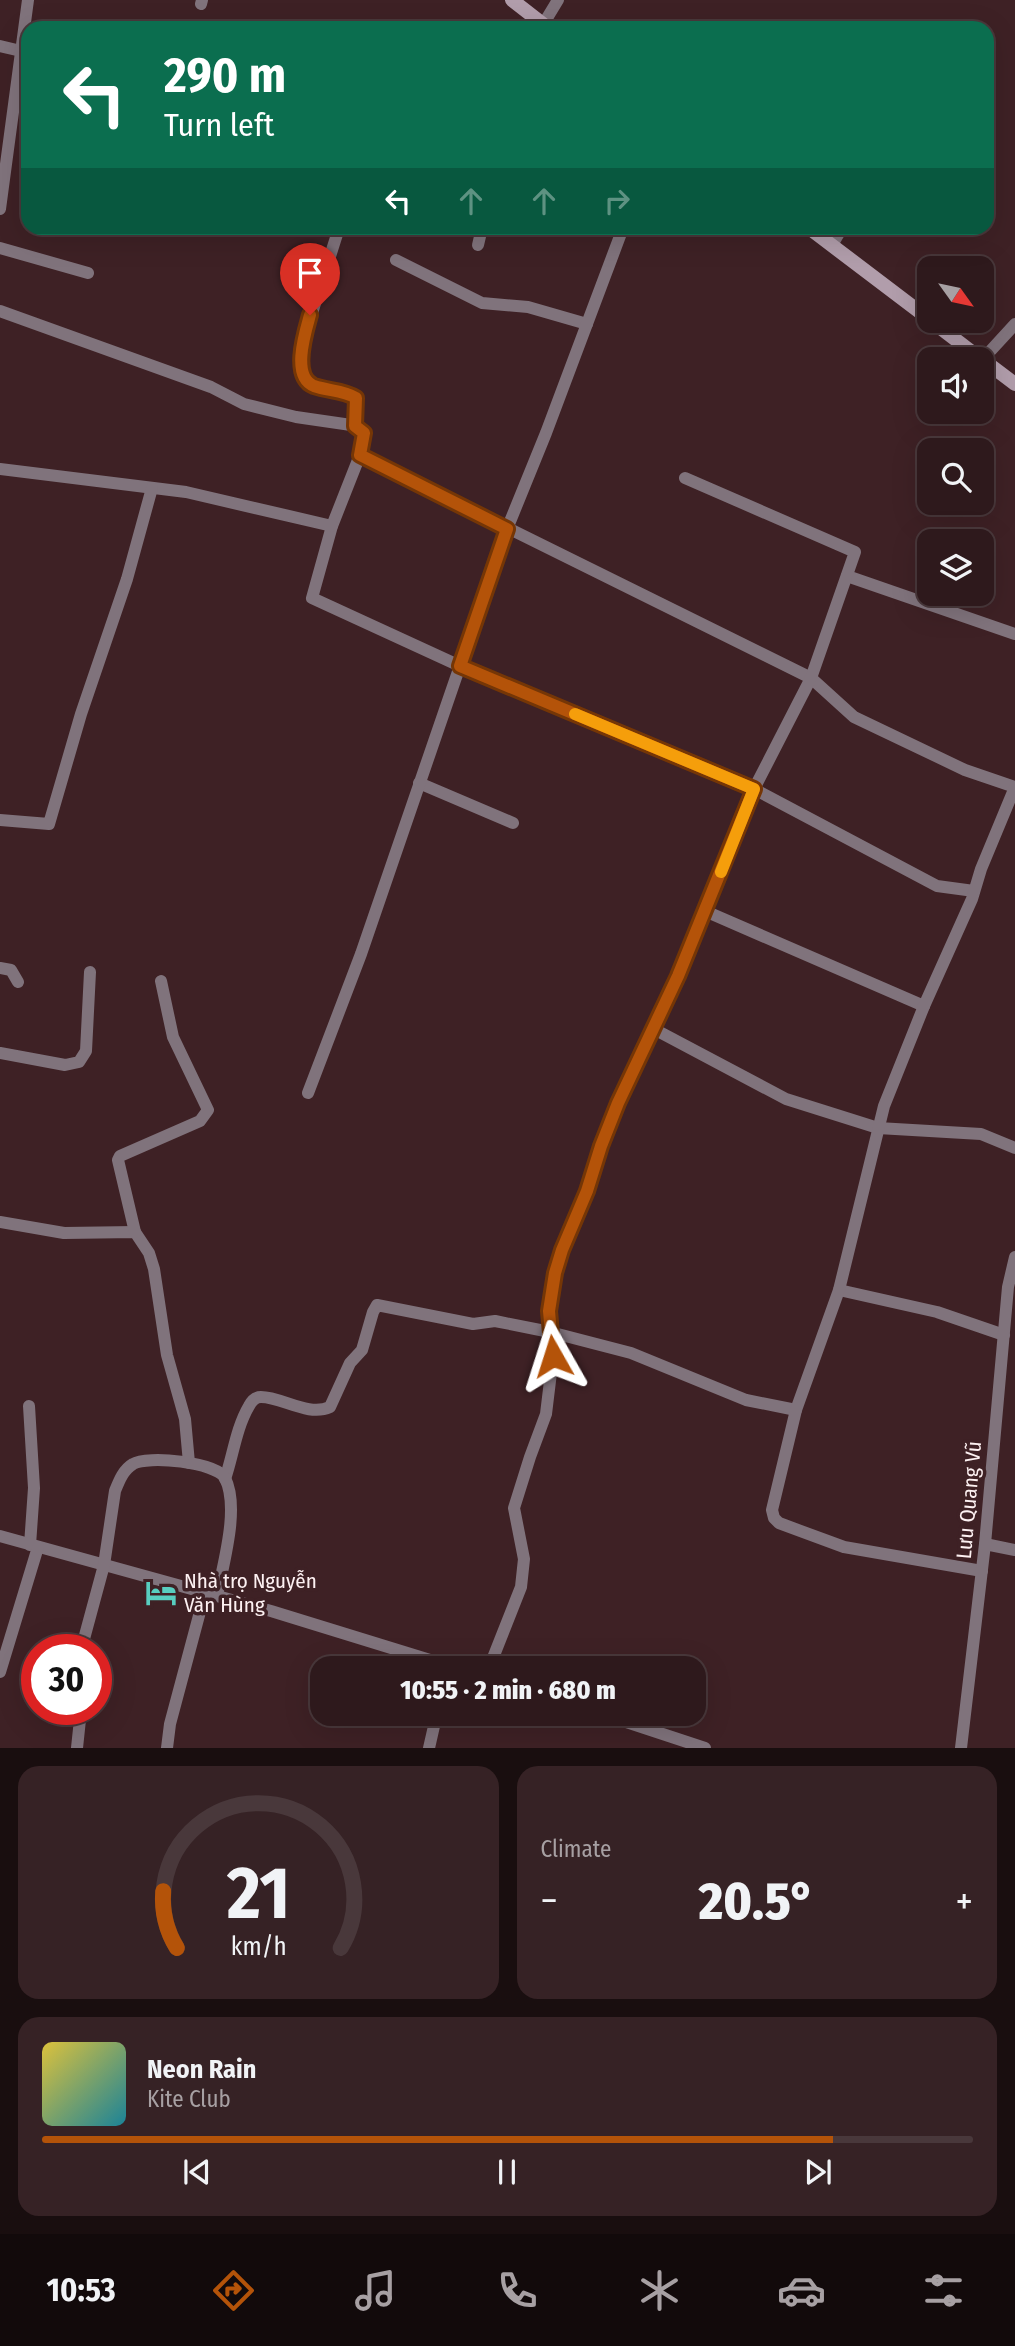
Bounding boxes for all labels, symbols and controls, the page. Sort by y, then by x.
text: 290 m [164,46,286,105]
icon: left [49,49,140,140]
text: Turn left [164,106,274,144]
icon: left [379,182,417,220]
icon: ahead [452,182,490,220]
icon: ahead [525,182,563,220]
icon: right [598,182,636,220]
pin [280,243,340,315]
icon: arrive [291,254,329,292]
north arrow [917,256,994,332]
map controls [917,256,994,606]
button: sound [917,347,994,424]
button: search [917,438,994,515]
button: layers [917,529,994,606]
position arrow [516,1319,590,1393]
street label: Lưu Quang Vũ [951,1440,987,1560]
place label: Nhà trọ Nguyễn Văn Hùng [184,1568,317,1618]
hotel icon: Nhà trọ Nguyễn Văn Hùng [144,1576,178,1610]
speed limit sign: 30 [21,1634,112,1725]
text: 10:55 · 2 min · 680 m [400,1675,616,1706]
text: Climate [541,1835,611,1863]
text: 21 [226,1851,290,1938]
text: 20.5° [699,1870,814,1933]
text: − [541,1878,558,1924]
text: + [956,1878,973,1924]
text: km/h [230,1932,286,1962]
text: Neon Rain [147,2054,256,2085]
text: Kite Club [147,2085,231,2113]
icon: previous [178,2153,216,2191]
icon: pause [488,2153,526,2191]
icon: next [799,2153,837,2191]
icon: directions [209,2266,258,2315]
icon: music [351,2266,400,2315]
icon: phone [493,2266,542,2315]
icon: climate [635,2266,684,2315]
icon: car [777,2266,826,2315]
icon: filters [919,2266,968,2315]
text: 10:53 [47,2271,116,2309]

